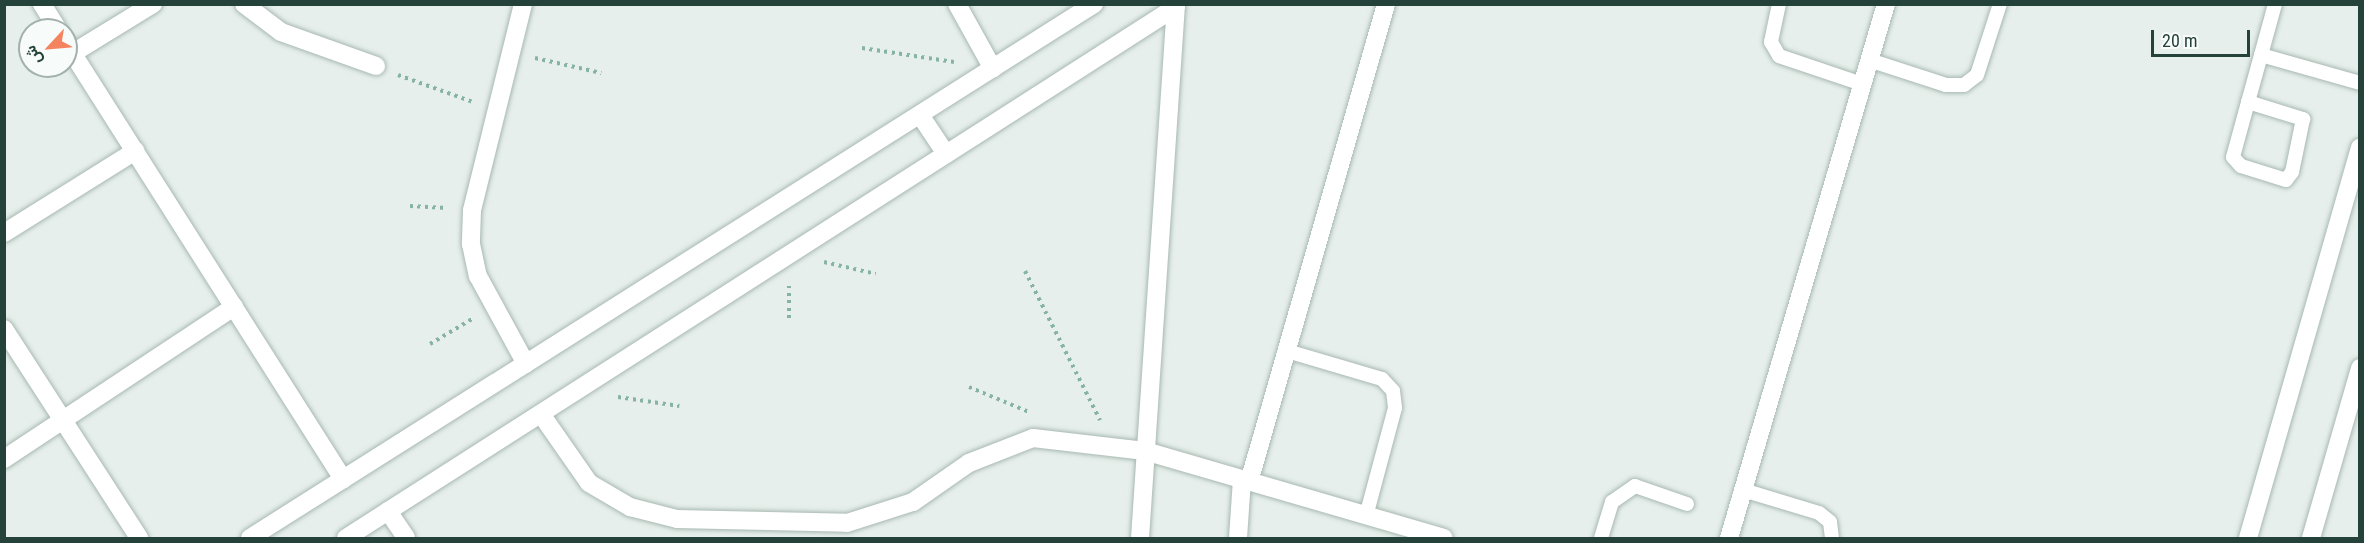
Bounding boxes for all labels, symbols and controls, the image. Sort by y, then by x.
north arrow [18,18,78,78]
scale bar [2154,18,2253,56]
text: 20 m [2162,30,2197,51]
text: ش [20,42,46,68]

